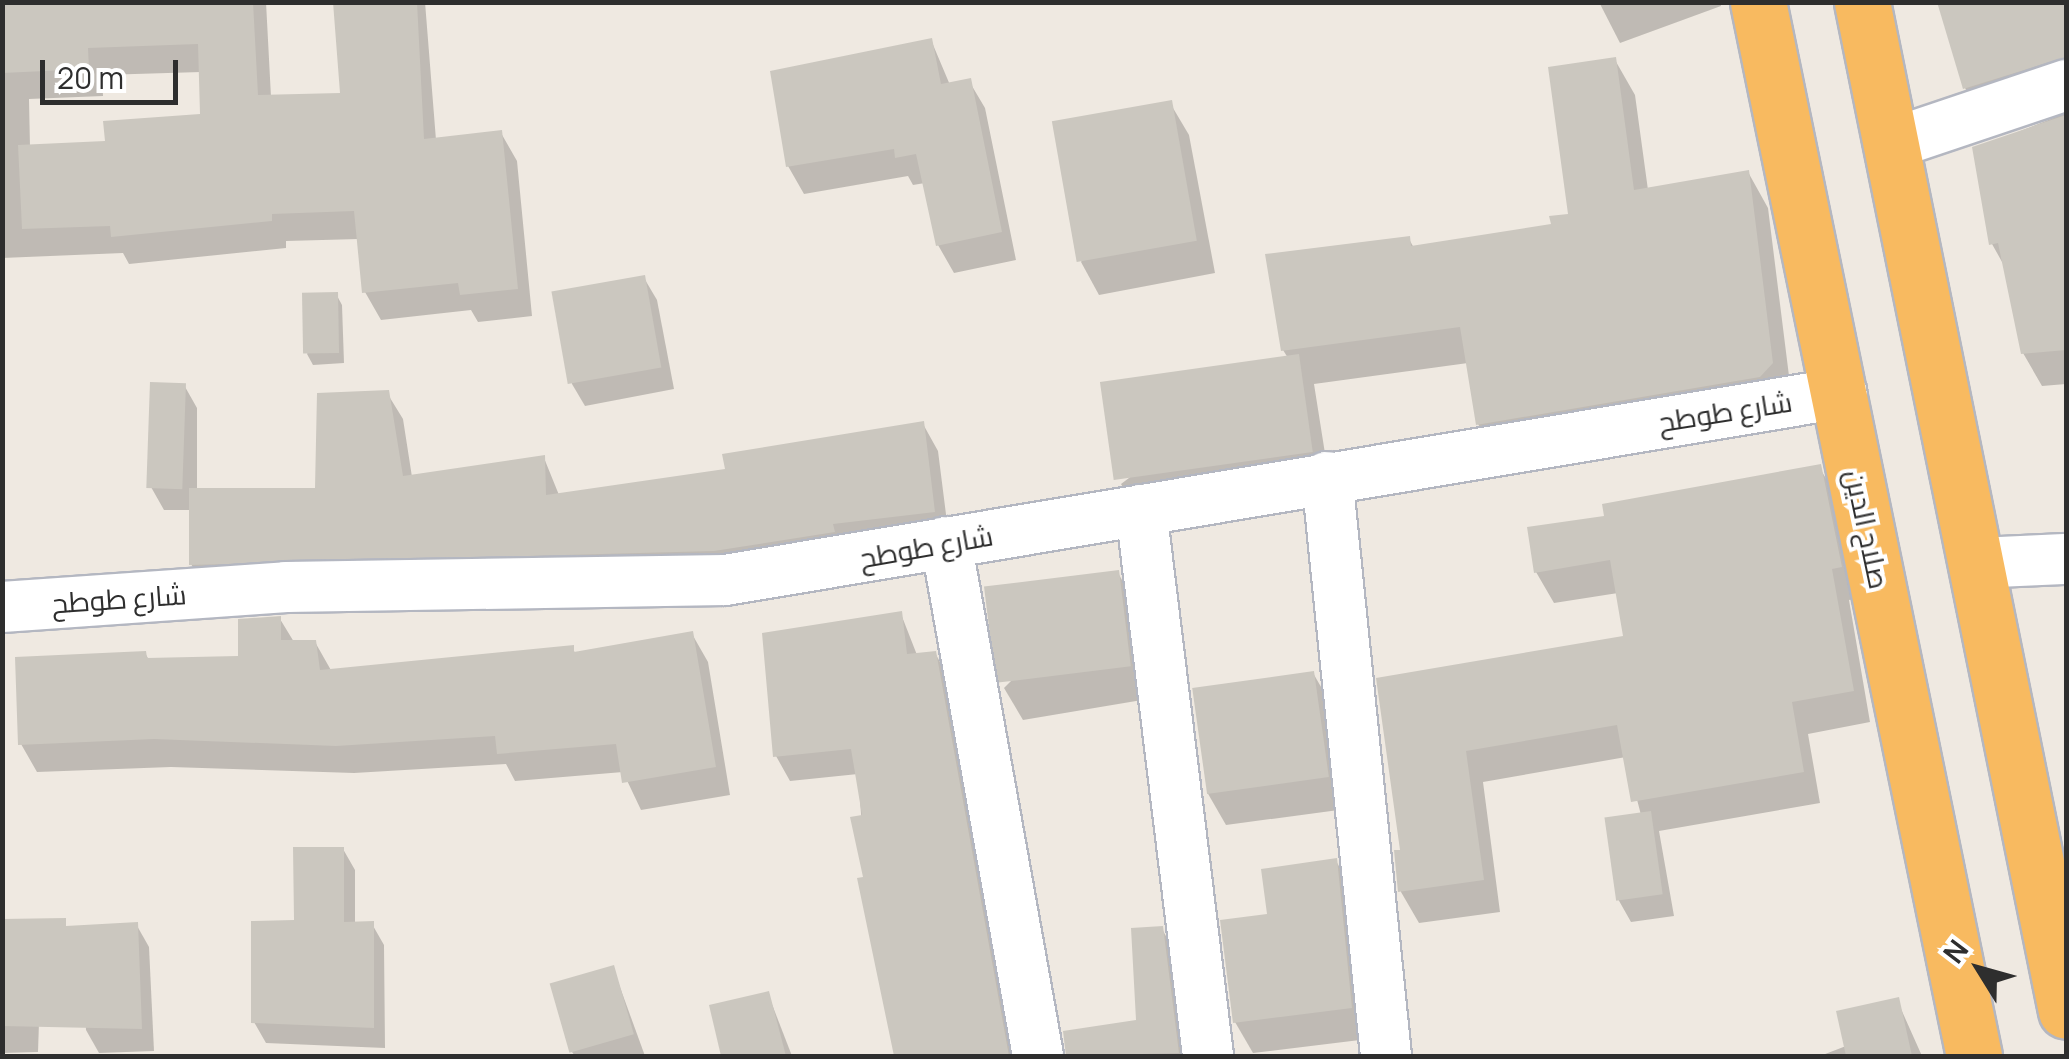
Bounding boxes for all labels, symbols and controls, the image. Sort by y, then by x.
scale bar [45,40,182,102]
text: 20 m [57,57,124,98]
street label: شارع طوطح [1656,384,1794,438]
street label: صلاح الدين [1839,466,1897,592]
street label: شارع طوطح [857,518,995,574]
street label: شارع طوطح [50,577,188,619]
north arrow [1929,919,2029,1019]
text: N [1934,931,1976,970]

